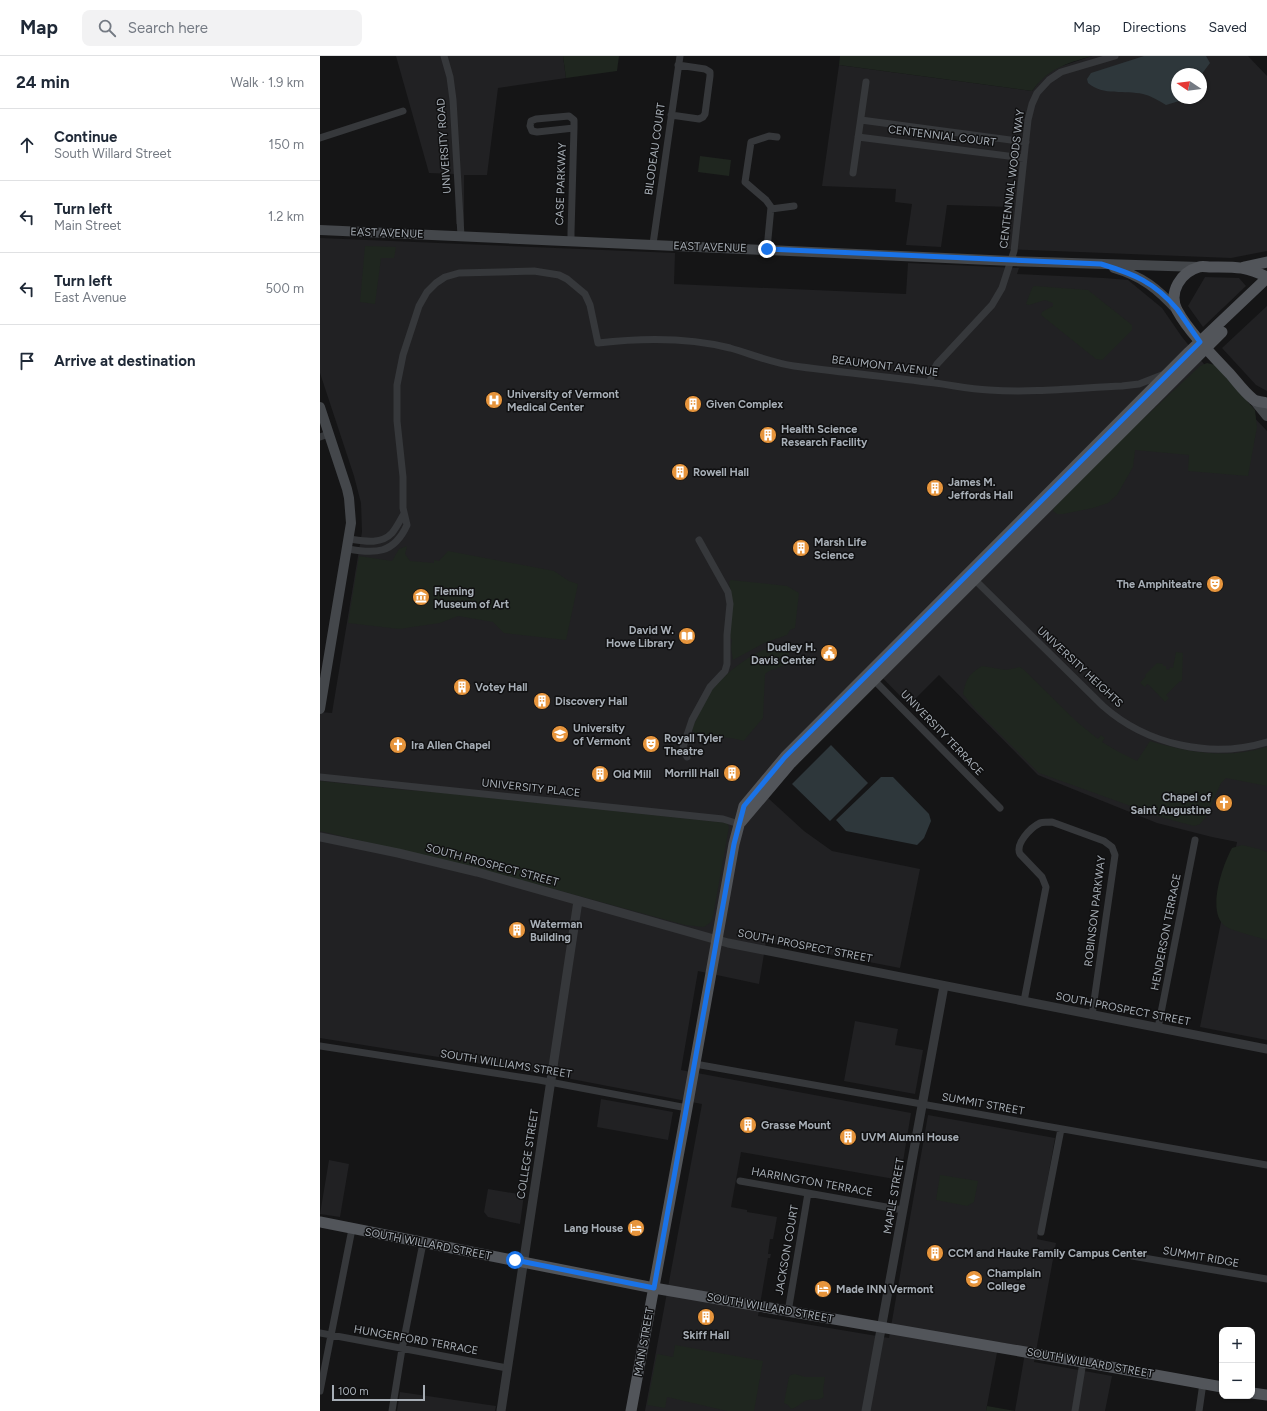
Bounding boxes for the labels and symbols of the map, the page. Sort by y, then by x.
north arrow [1171,68,1207,104]
street label: UNIVERSITY ROAD [434,97,454,194]
street label: BILODEAU COURT [642,102,668,196]
street label: CENTENNIAL WOODS WAY [997,108,1027,249]
street label: CENTENNIAL COURT [887,123,997,149]
street label: CASE PARKWAY [553,142,569,226]
street label: EAST AVENUE [350,225,424,241]
street label: EAST AVENUE [673,239,747,255]
route end [758,240,776,258]
street label: BEAUMONT AVENUE [831,353,939,379]
place label: University of Vermont Medical Center [507,388,620,414]
hospital icon: University of Vermont Medical Center [484,390,504,410]
building icon: Given Complex [683,394,703,414]
place label: Given Complex [706,398,783,411]
place label: Health Science Research Facility [781,423,868,449]
building icon: Health Science Research Facility [758,425,778,445]
building icon: Rowell Hall [670,462,690,482]
place label: Rowell Hall [693,466,749,479]
place label: James M. Jeffords Hall [948,476,1013,502]
building icon: James M. Jeffords Hall [925,478,945,498]
place label: Marsh Life Science [814,536,867,562]
building icon: Marsh Life Science [791,538,811,558]
theatre icon: The Amphiteatre [1205,574,1225,594]
place label: The Amphiteatre [1116,578,1202,591]
place label: Fleming Museum of Art [434,585,510,611]
museum icon: Fleming Museum of Art [411,587,431,607]
place label: David W. Howe Library [606,624,675,650]
street label: UNIVERSITY HEIGHTS [1034,624,1126,710]
library icon: David W. Howe Library [677,626,697,646]
place label: Dudley H. Davis Center [751,641,817,667]
public building icon: Dudley H. Davis Center [819,643,839,663]
building icon: Votey Hall [452,677,472,697]
place label: Votey Hall [475,681,528,694]
street label: UNIVERSITY TERRACE [898,688,986,778]
building icon: Discovery Hall [532,691,552,711]
place label: Discovery Hall [555,695,628,708]
place label: University of Vermont [573,722,631,748]
school or university icon: University of Vermont [550,724,570,744]
place label: Royall Tyler Theatre [664,732,723,758]
theatre icon: Royall Tyler Theatre [641,734,661,754]
church icon: Ira Allen Chapel [388,735,408,755]
place label: Ira Allen Chapel [411,739,491,752]
building icon: Morrill Hall [722,763,742,783]
building icon: Old Mill [590,764,610,784]
place label: Morrill Hall [664,767,719,780]
place label: Old Mill [613,768,652,781]
street label: UNIVERSITY PLACE [481,776,581,800]
place label: Chapel of Saint Augustine [1131,791,1212,817]
church icon: Chapel of Saint Augustine [1214,793,1234,813]
street label: SOUTH PROSPECT STREET [424,841,560,889]
street label: ROBINSON PARKWAY [1082,854,1108,967]
street label: HENDERSON TERRACE [1148,872,1184,992]
place label: Waterman Building [530,918,583,944]
building icon: Waterman Building [507,920,527,940]
street label: SOUTH PROSPECT STREET [737,927,873,965]
street label: SOUTH PROSPECT STREET [1055,990,1191,1028]
street label: SOUTH WILLIAMS STREET [439,1047,573,1081]
street label: SUMMIT STREET [941,1090,1025,1118]
street label: COLLEGE STREET [514,1108,542,1200]
building icon: Grasse Mount [738,1115,758,1135]
place label: Grasse Mount [761,1119,831,1132]
building icon: UVM Alumni House [838,1127,858,1147]
place label: UVM Alumni House [861,1131,959,1144]
street label: MAPLE STREET [881,1157,907,1235]
street label: HARRINGTON TERRACE [750,1165,874,1199]
street label: JACKSON COURT [773,1204,801,1296]
hotel icon: Lang House [626,1218,646,1238]
place label: Lang House [564,1222,623,1235]
street label: SOUTH WILLARD STREET [364,1225,492,1263]
building icon: CCM and Hauke Family Campus Center [925,1243,945,1263]
street label: SUMMIT RIDGE [1162,1244,1240,1270]
place label: CCM and Hauke Family Campus Center [948,1247,1148,1260]
route start [506,1251,524,1269]
place label: Champlain College [987,1267,1041,1293]
school or university icon: Champlain College [964,1269,984,1289]
hotel icon: Made INN Vermont [813,1279,833,1299]
place label: Made INN Vermont [836,1283,934,1296]
street label: SOUTH WILLARD STREET [706,1290,834,1326]
street label: MAIN STREET [632,1307,656,1377]
building icon: Skiff Hall [696,1307,716,1327]
street label: HUNGERFORD TERRACE [353,1323,479,1357]
place label: Skiff Hall [683,1329,729,1342]
street label: SOUTH WILLARD STREET [1026,1345,1154,1381]
scale bar [332,1383,425,1402]

